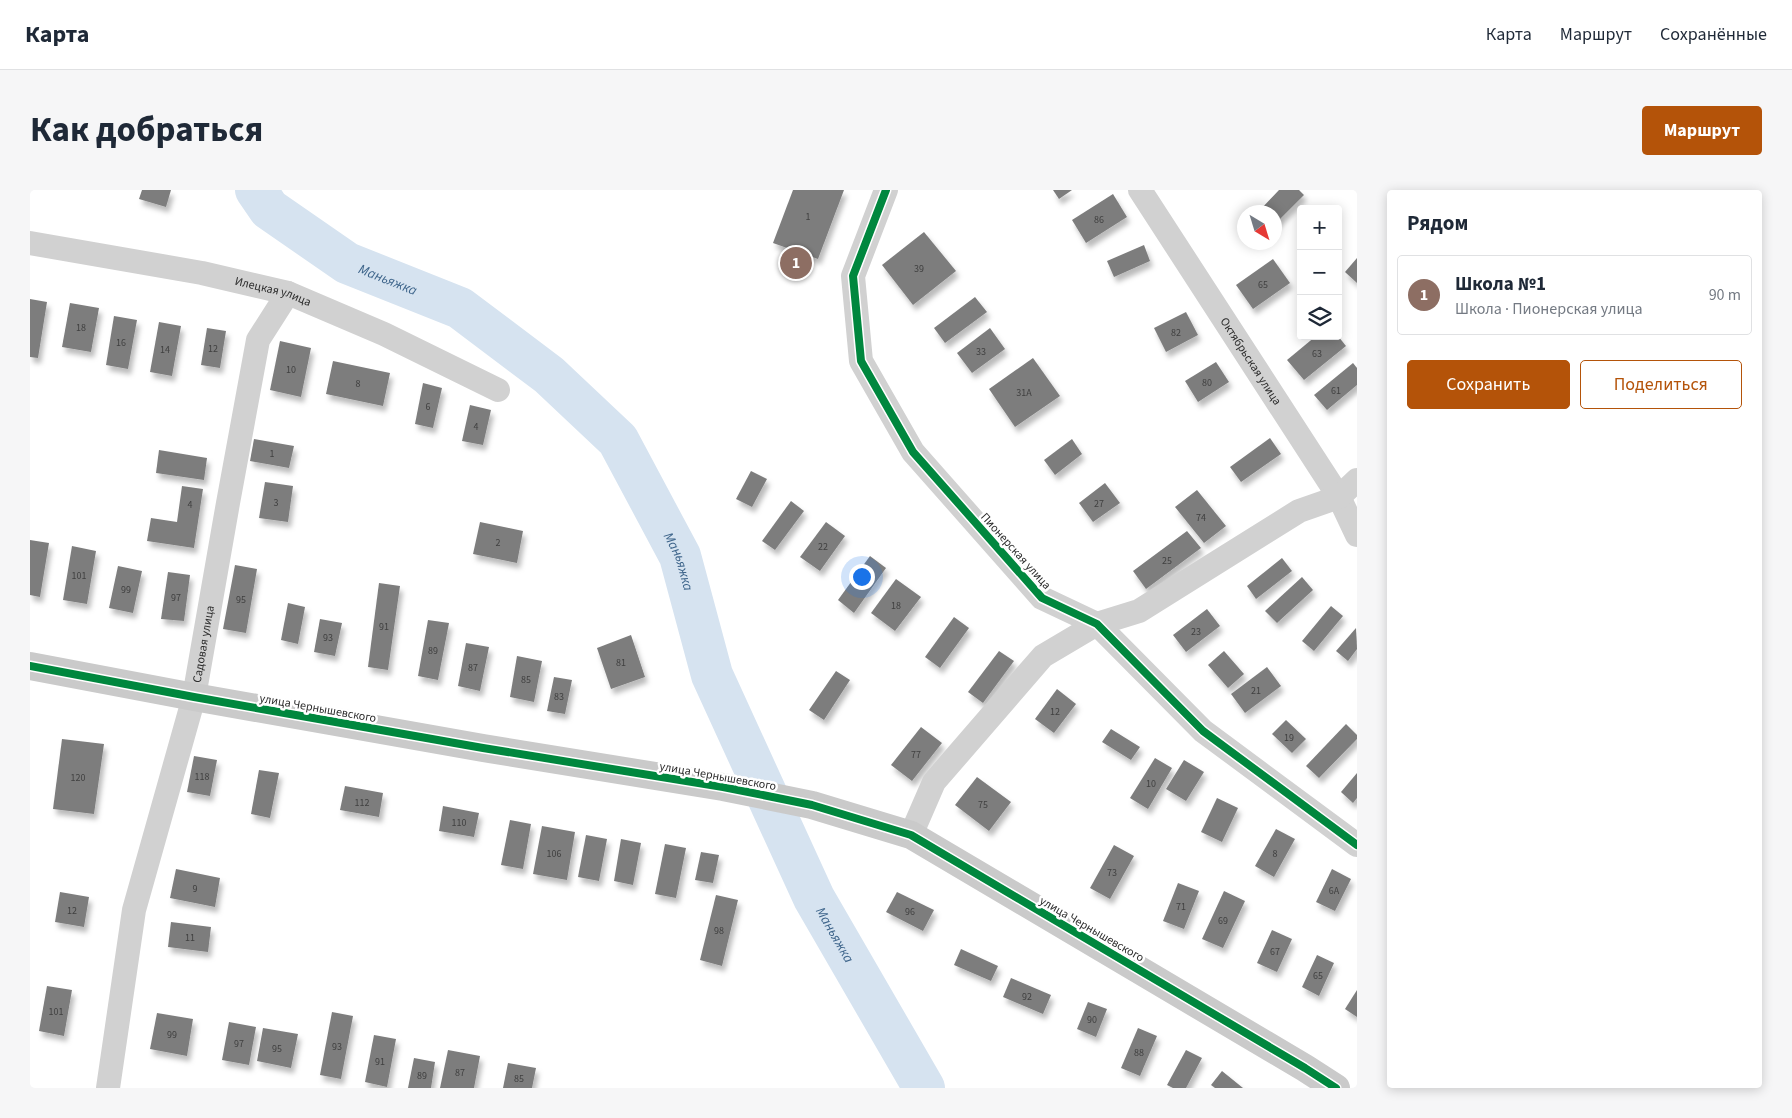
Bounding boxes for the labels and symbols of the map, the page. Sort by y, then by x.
north arrow [1237,205,1282,250]
house number: 1 [806,210,811,224]
house number: 86 [1094,213,1104,227]
pin: 1 [780,244,812,282]
water label: Маньяжка [355,260,420,301]
house number: 39 [914,262,924,276]
street label: Илецкая улица [233,273,314,311]
house number: 65 [1258,278,1268,292]
street label: Октябрьская улица [1216,314,1285,409]
house number: 18 [76,321,86,335]
house number: 82 [1171,326,1181,340]
house number: 16 [116,336,126,350]
house number: 12 [208,342,218,356]
house number: 14 [160,343,170,357]
house number: 33 [976,345,986,359]
house number: 63 [1312,347,1322,361]
house number: 10 [286,363,296,377]
house number: 80 [1202,376,1212,390]
house number: 8 [356,377,361,391]
house number: 61 [1331,384,1341,398]
house number: 31А [1016,386,1032,400]
house number: 6 [426,400,431,414]
house number: 4 [474,420,479,434]
house number: 1 [270,447,275,461]
house number: 3 [274,496,279,510]
house number: 27 [1094,497,1104,511]
house number: 4 [188,498,193,512]
street label: Пионерская улица [977,509,1055,593]
house number: 74 [1196,511,1206,525]
water label: Маньяжка [658,529,698,594]
house number: 2 [496,536,501,550]
house number: 22 [818,540,828,554]
house number: 25 [1162,554,1172,568]
your location [849,564,875,590]
house number: 101 [72,569,86,583]
house number: 99 [121,583,131,597]
house number: 97 [171,591,181,605]
house number: 95 [236,593,246,607]
house number: 18 [891,599,901,613]
street label: Садовая улица [189,604,219,684]
house number: 91 [379,620,389,634]
house number: 23 [1191,625,1201,639]
house number: 93 [323,631,333,645]
house number: 89 [428,644,438,658]
house number: 81 [616,656,626,670]
house number: 87 [468,661,478,675]
house number: 85 [521,673,531,687]
house number: 21 [1251,684,1261,698]
street label: улица Чернышевского [258,690,378,727]
house number: 83 [554,690,564,704]
house number: 12 [1050,705,1060,719]
house number: 19 [1284,731,1294,745]
house number: 77 [911,748,921,762]
street label: улица Чернышевского [658,758,778,795]
house number: 118 [195,770,209,784]
house number: 120 [71,771,85,785]
house number: 10 [1146,777,1156,791]
house number: 112 [355,796,369,810]
house number: 75 [978,798,988,812]
house number: 110 [452,816,466,830]
house number: 106 [547,847,561,861]
house number: 8 [1273,847,1278,861]
house number: 73 [1107,866,1117,880]
house number: 9 [193,882,198,896]
house number: 6А [1329,884,1340,898]
street label: улица Чернышевского [1036,893,1147,966]
house number: 71 [1176,900,1186,914]
water label: Маньяжка [810,903,859,967]
house number: 12 [67,904,77,918]
house number: 96 [905,905,915,919]
house number: 69 [1218,914,1228,928]
house number: 98 [714,924,724,938]
house number: 11 [185,931,195,945]
house number: 67 [1270,945,1280,959]
house number: 65 [1313,969,1323,983]
house number: 92 [1022,990,1032,1004]
house number: 101 [49,1005,63,1019]
house number: 90 [1087,1013,1097,1027]
house number: 99 [167,1028,177,1042]
house number: 97 [234,1037,244,1051]
house number: 93 [332,1040,342,1054]
house number: 95 [272,1042,282,1056]
house number: 88 [1134,1046,1144,1060]
house number: 91 [375,1055,385,1069]
house number: 87 [455,1066,465,1080]
house number: 89 [417,1069,427,1083]
house number: 85 [514,1072,524,1086]

